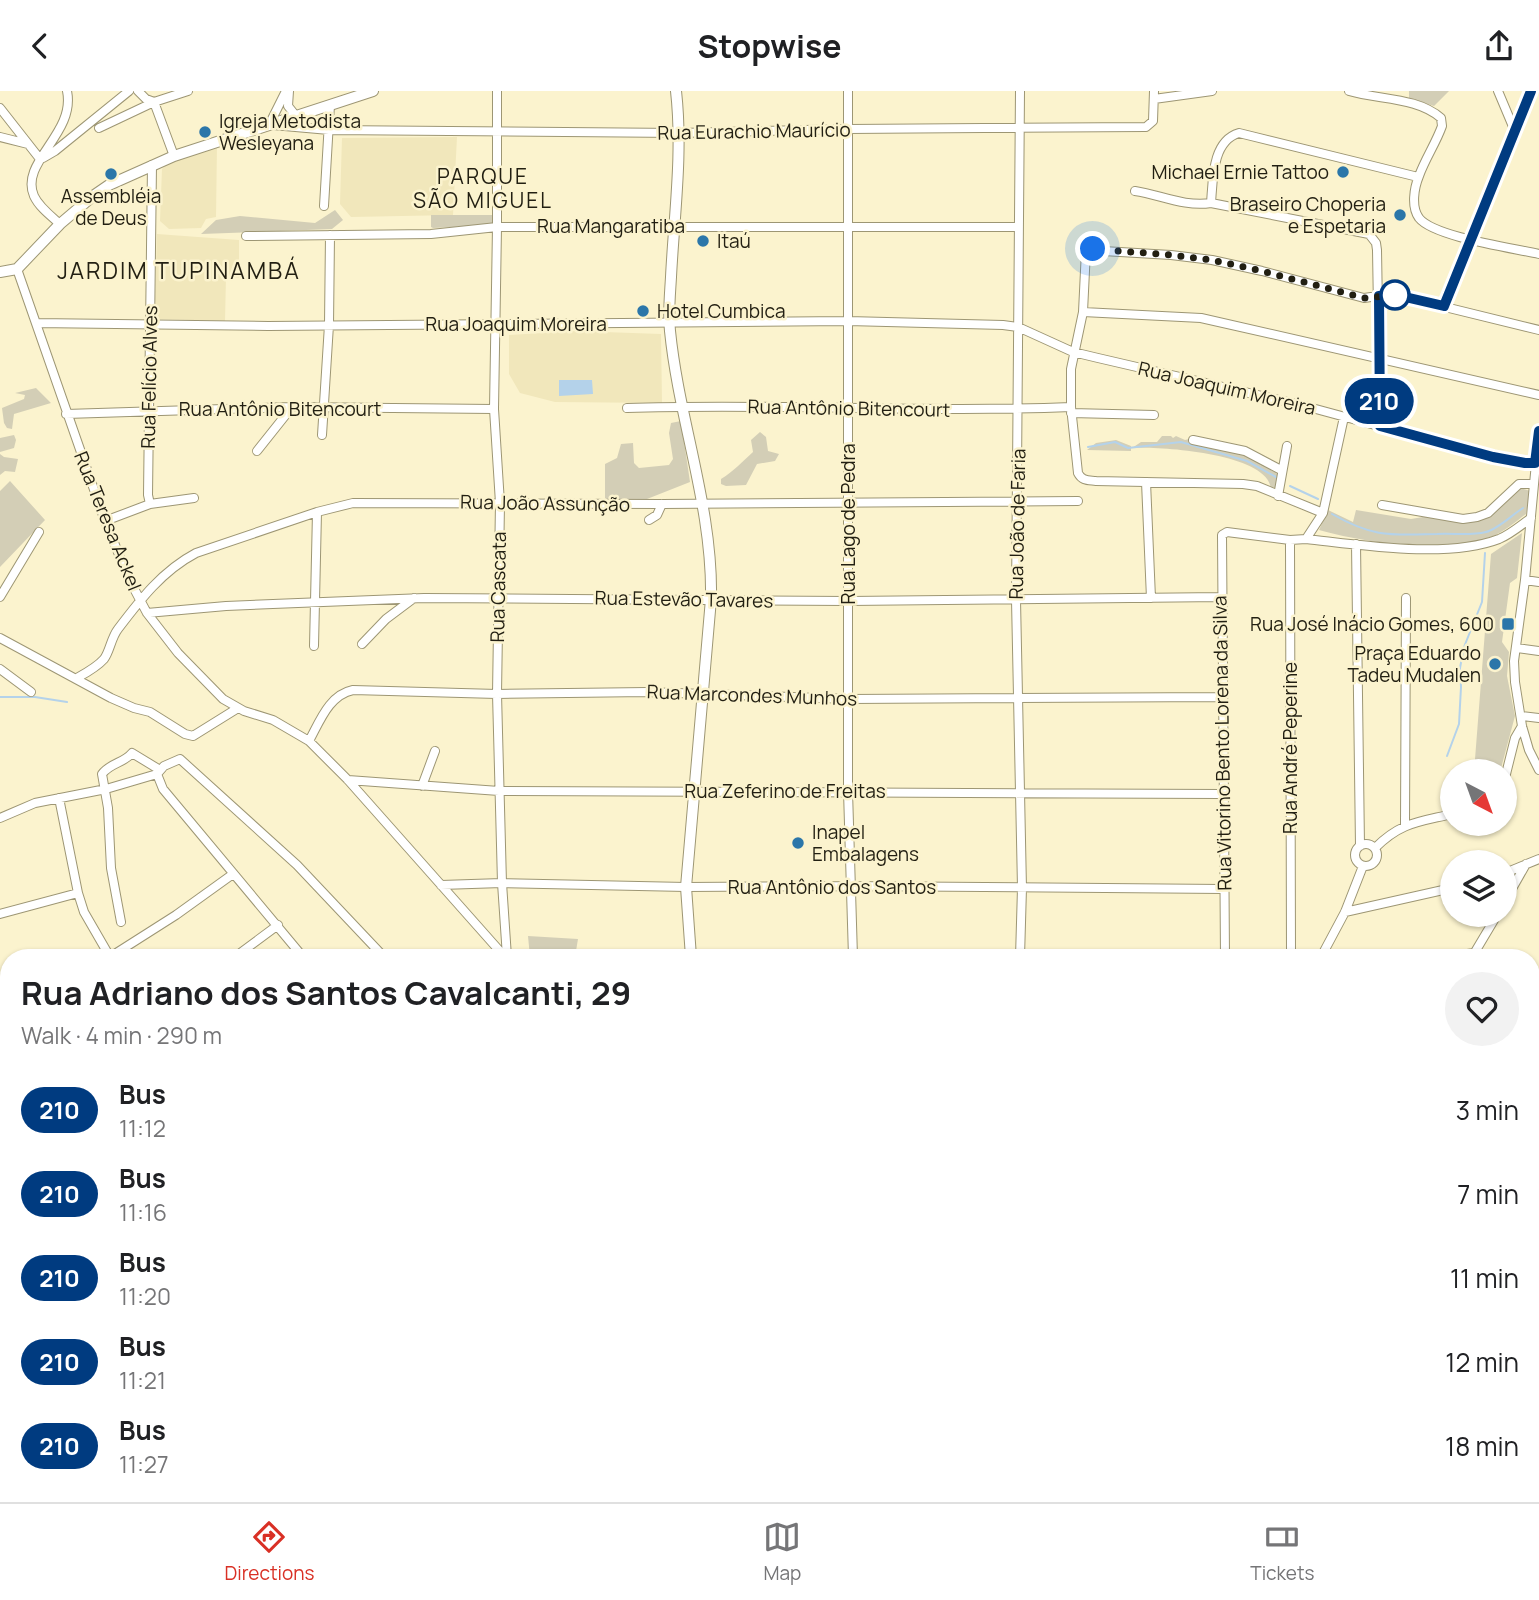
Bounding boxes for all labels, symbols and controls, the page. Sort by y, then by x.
text: Stopwise [697,24,842,68]
icon: back [21,27,59,65]
icon: share [1480,27,1518,65]
place label: Igreja Metodista Wesleyana [219,108,361,156]
street label: Rua Eurachio Maurício [657,116,851,146]
marker: Igreja Metodista Wesleyana [197,124,213,140]
place label: Michael Ernie Tattoo [1151,159,1329,185]
district label: PARQUE SÃO MIGUEL [413,162,553,214]
marker: Michael Ernie Tattoo [1335,164,1351,180]
marker: Assembléia de Deus [103,166,119,182]
place label: Assembléia de Deus [61,183,161,231]
place label: Braseiro Choperia e Espetaria [1230,191,1386,239]
marker: Braseiro Choperia e Espetaria [1392,207,1408,223]
street label: Rua Mangaratiba [537,213,685,239]
place label: Itaú [717,228,751,254]
your location [1075,231,1110,266]
marker: Itaú [695,233,711,249]
district label: JARDIM TUPINAMBÁ [57,254,301,286]
unlabelled marker [1380,280,1410,310]
place label: Hotel Cumbica [657,298,786,324]
marker: Hotel Cumbica [635,303,651,319]
street label: Rua Felício Alves [135,305,163,449]
street label: Rua Joaquim Moreira [425,311,607,337]
street label: Rua Joaquim Moreira [1136,355,1318,421]
line badge: 210 [1339,378,1419,424]
text: 210 [1359,384,1399,417]
street label: Rua Antônio Bitencourt [747,393,951,423]
street label: Rua Antônio Bitencourt [179,396,381,422]
street label: Rua Lago de Pedra [835,443,861,605]
street label: Rua Teresa Ackel [68,448,148,594]
street label: Rua João de Faria [1003,448,1031,600]
street label: Rua João Assunção [460,489,630,517]
street label: Rua Cascata [484,531,512,643]
street label: Rua Estevão Tavares [594,584,774,614]
street label: Rua Vitorino Bento Lorena da Silva [1206,595,1238,891]
place label: Rua José Inácio Gomes, 600 [1250,611,1494,637]
marker: Rua José Inácio Gomes, 600 [1500,616,1516,632]
place label: Praça Eduardo Tadeu Mudalen [1347,640,1481,688]
marker: Praça Eduardo Tadeu Mudalen [1487,656,1503,672]
street label: Rua André Peperine [1277,662,1303,834]
street label: Rua Marcondes Munhos [646,678,858,712]
north arrow [1440,759,1517,837]
map controls [1440,759,1517,927]
street label: Rua Zeferino de Freitas [684,778,886,804]
place label: Inapel Embalagens [812,819,919,867]
marker: Inapel Embalagens [790,835,806,851]
button: layers [1440,850,1517,927]
street label: Rua Antônio dos Santos [728,874,936,900]
text: Rua Adriano dos Santos Cavalcanti, 29 [21,970,631,1015]
button: heart [1445,972,1519,1046]
text: Walk · 4 min · 290 m [21,1019,222,1051]
text: Bus [119,1076,166,1112]
text: 3 min [1456,1092,1519,1128]
text: 210 [39,1093,80,1126]
text: 11:12 [119,1112,166,1144]
text: Bus [119,1160,166,1196]
text: 7 min [1457,1176,1519,1212]
text: 210 [39,1177,80,1210]
text: 11:16 [119,1196,167,1228]
text: Bus [119,1244,166,1280]
text: 11 min [1450,1260,1519,1296]
text: 210 [39,1261,80,1294]
text: 11:20 [119,1280,171,1312]
text: Bus [119,1328,166,1364]
text: 12 min [1445,1344,1519,1380]
text: 210 [39,1345,80,1378]
text: 11:21 [119,1364,166,1396]
text: Bus [119,1412,166,1448]
text: 18 min [1445,1428,1519,1464]
text: 210 [39,1429,80,1462]
text: 11:27 [119,1448,168,1480]
tab: Directions [224,1518,314,1586]
tab: Map [763,1518,801,1586]
tab: Tickets [1250,1518,1315,1586]

